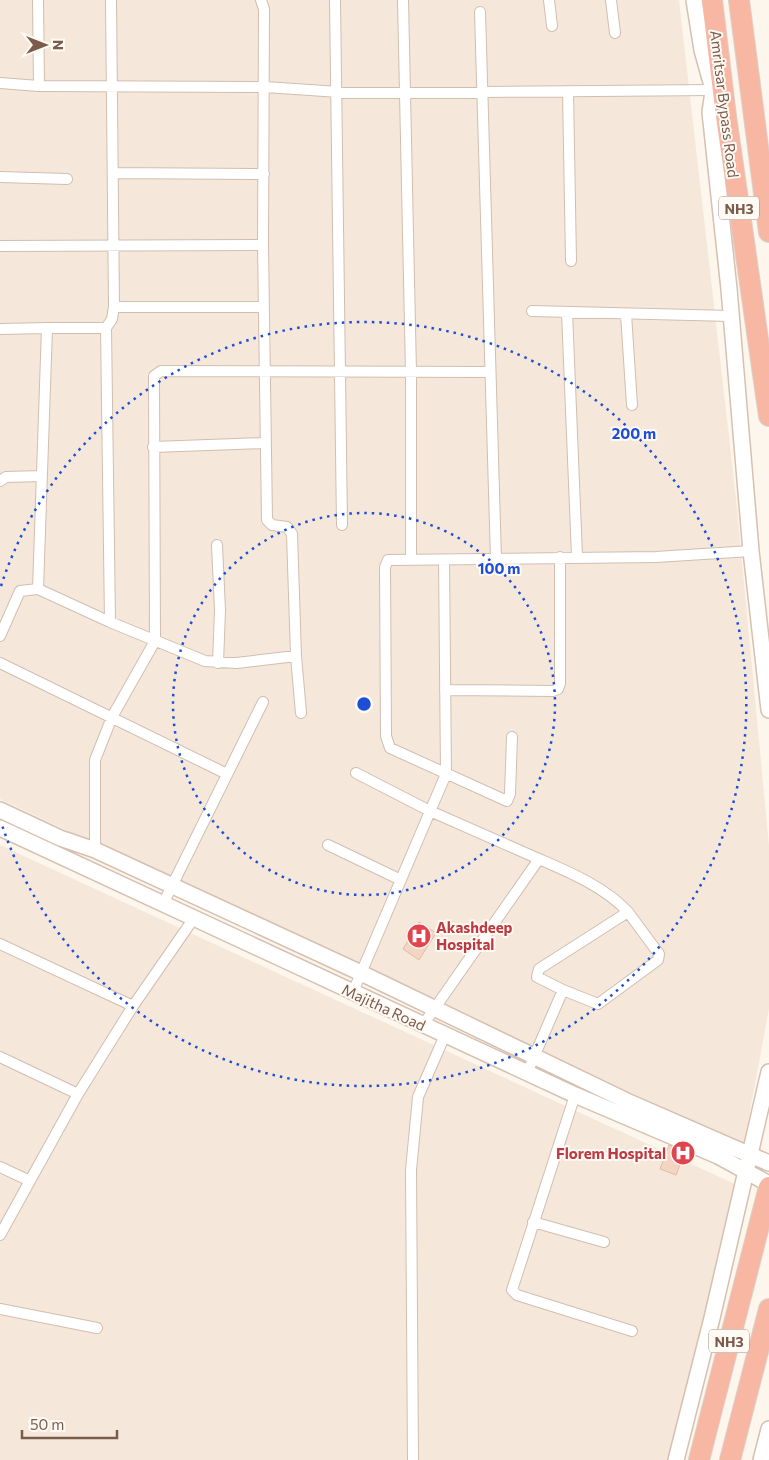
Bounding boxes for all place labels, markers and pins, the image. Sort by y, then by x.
centre of rings [355,695,373,713]
place label: Akashdeep Hospital [436,918,513,953]
hospital icon: Akashdeep Hospital [406,923,432,949]
hospital icon: Florem Hospital [670,1140,696,1166]
place label: Florem Hospital [556,1144,666,1162]

